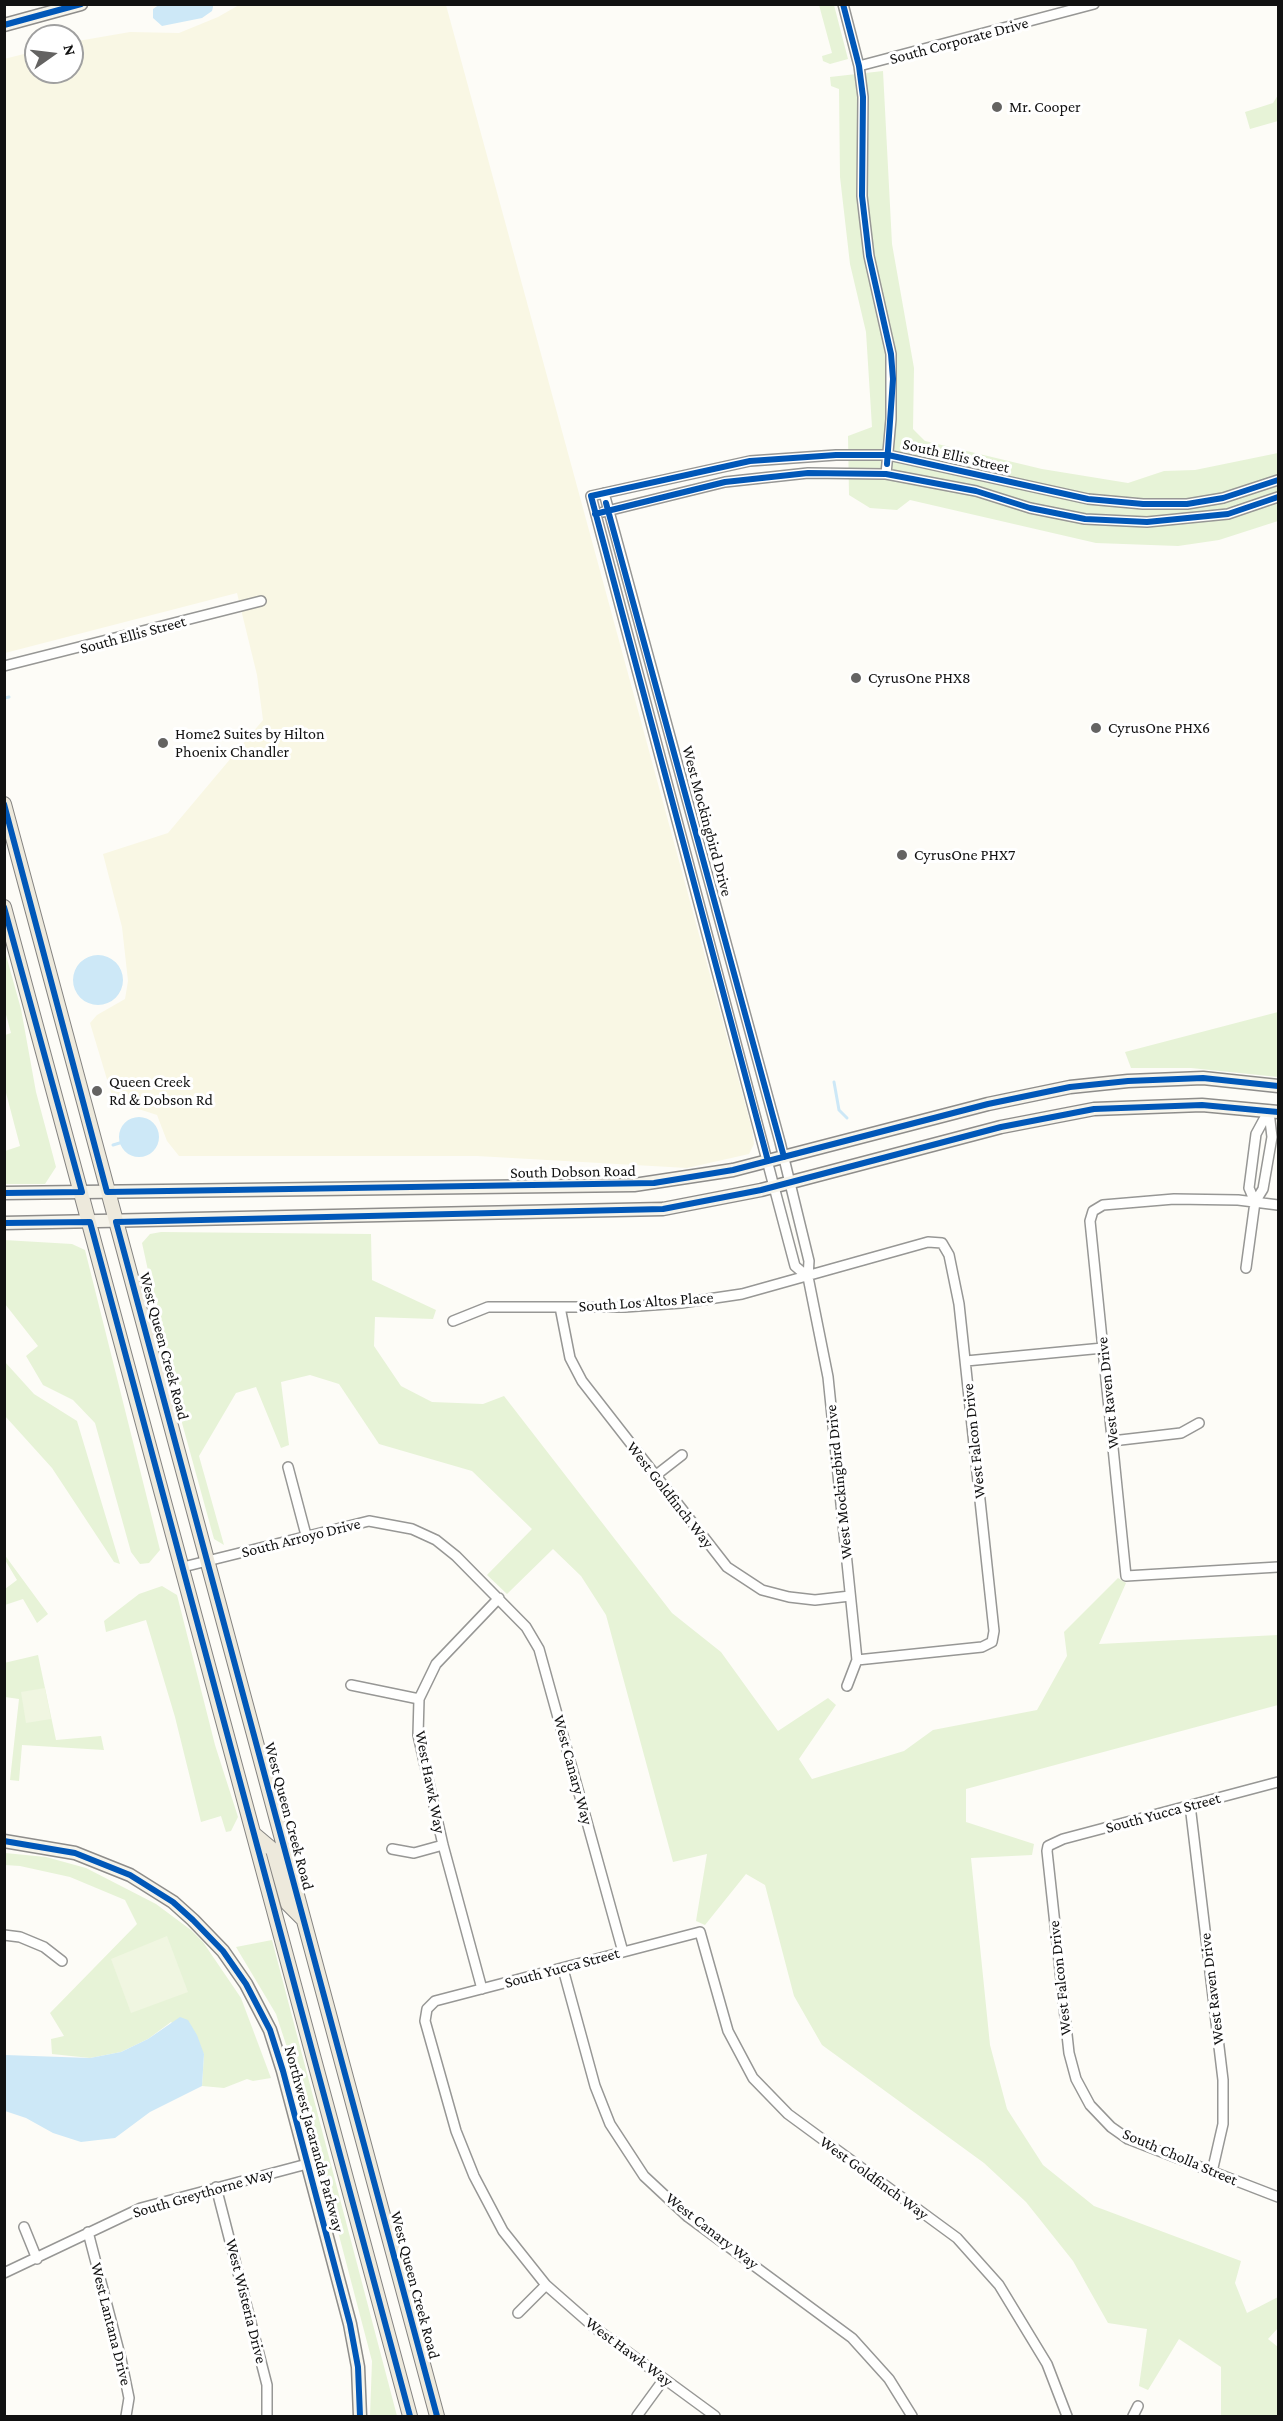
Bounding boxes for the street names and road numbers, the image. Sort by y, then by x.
street label: South Corporate Drive [887,13,1031,69]
street label: South Ellis Street [901,434,1011,478]
street label: South Ellis Street [78,612,188,658]
street label: West Mockingbird Drive [678,743,736,899]
street label: South Dobson Road [510,1161,636,1183]
street label: West Queen Creek Road [135,1270,193,1422]
street label: South Los Altos Place [578,1288,714,1316]
street label: West Raven Drive [1093,1336,1123,1450]
street label: West Falcon Drive [958,1382,990,1500]
street label: West Mockingbird Drive [821,1404,857,1560]
street label: West Goldfinch Way [622,1438,718,1552]
street label: South Arroyo Drive [240,1514,362,1562]
street label: West Canary Way [549,1713,597,1827]
street label: West Hawk Way [411,1729,449,1835]
street label: West Queen Creek Road [260,1740,318,1892]
street label: South Yucca Street [1103,1788,1223,1838]
street label: West Falcon Drive [1044,1919,1076,2037]
street label: West Raven Drive [1196,1932,1228,2046]
street label: South Yucca Street [502,1943,622,1993]
street label: Northwest Jacaranda Parkway [280,2044,348,2234]
street label: South Cholla Street [1120,2124,1240,2190]
street label: West Goldfinch Way [816,2132,932,2224]
street label: South Greythorne Way [130,2164,276,2222]
street label: West Canary Way [662,2189,762,2273]
street label: West Queen Creek Road [386,2209,444,2361]
street label: West Wisteria Drive [221,2237,271,2365]
street label: West Lantana Drive [86,2261,136,2387]
street label: West Hawk Way [581,2313,677,2391]

